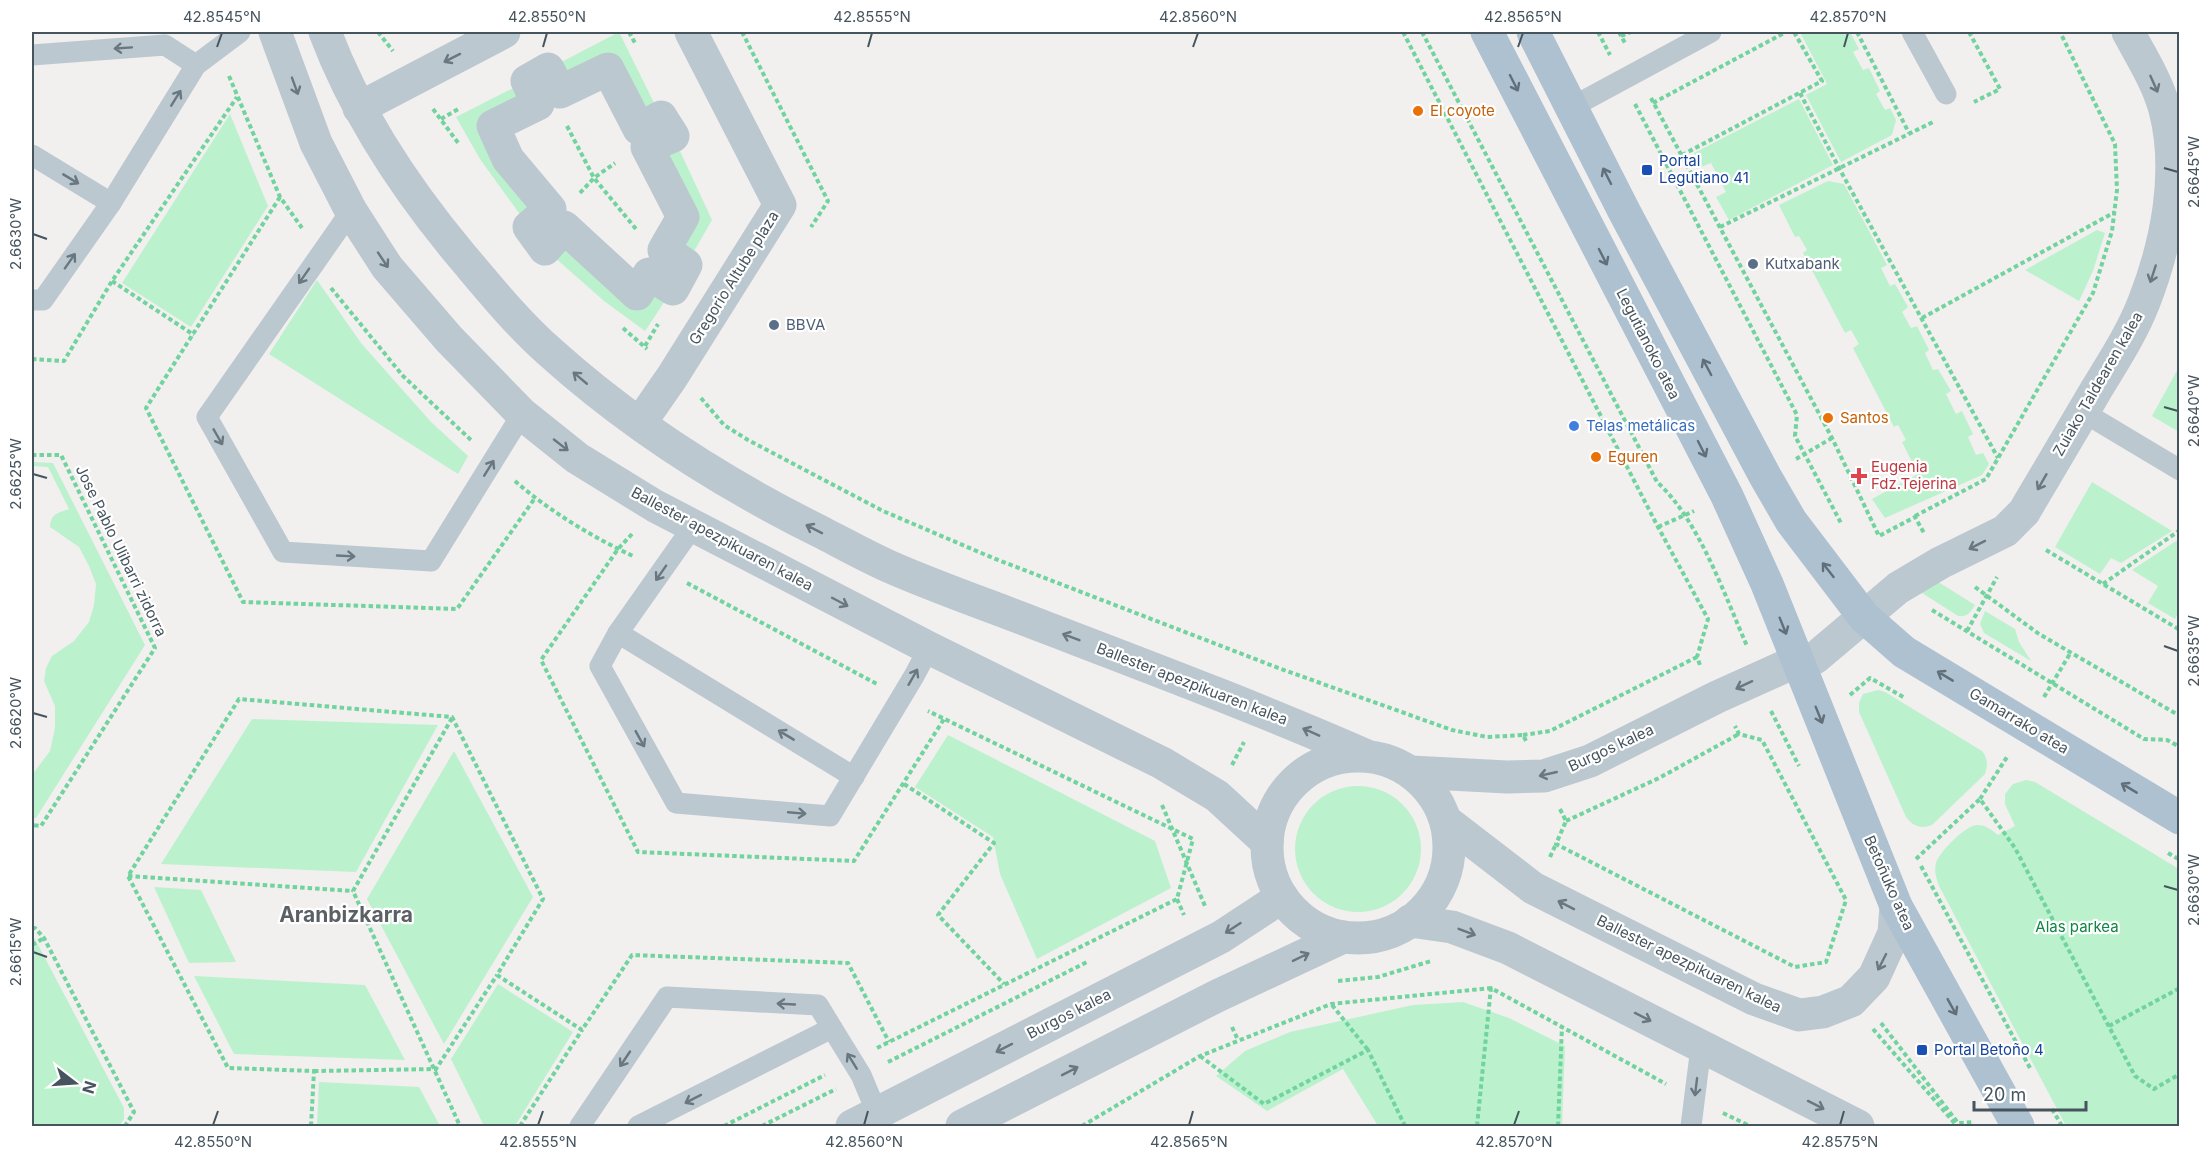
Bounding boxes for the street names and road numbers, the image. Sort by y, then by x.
street label: Gregorio Altube plaza [685,207,783,348]
street label: Legutianoko atea [1612,285,1685,402]
street label: Zuiako Taldearen kalea [2048,308,2147,459]
street label: Jose Pablo Ulibarri zidorra [72,462,171,640]
street label: Ballester apezpikuaren kalea [628,482,816,595]
street label: Ballester apezpikuaren kalea [1094,638,1290,729]
street label: Gamarrako atea [1966,683,2072,758]
street label: Burgos kalea [1565,719,1657,776]
street label: Betoñuko atea [1860,832,1919,933]
street label: Ballester apezpikuaren kalea [1594,910,1785,1017]
street label: Burgos kalea [1023,984,1114,1043]

